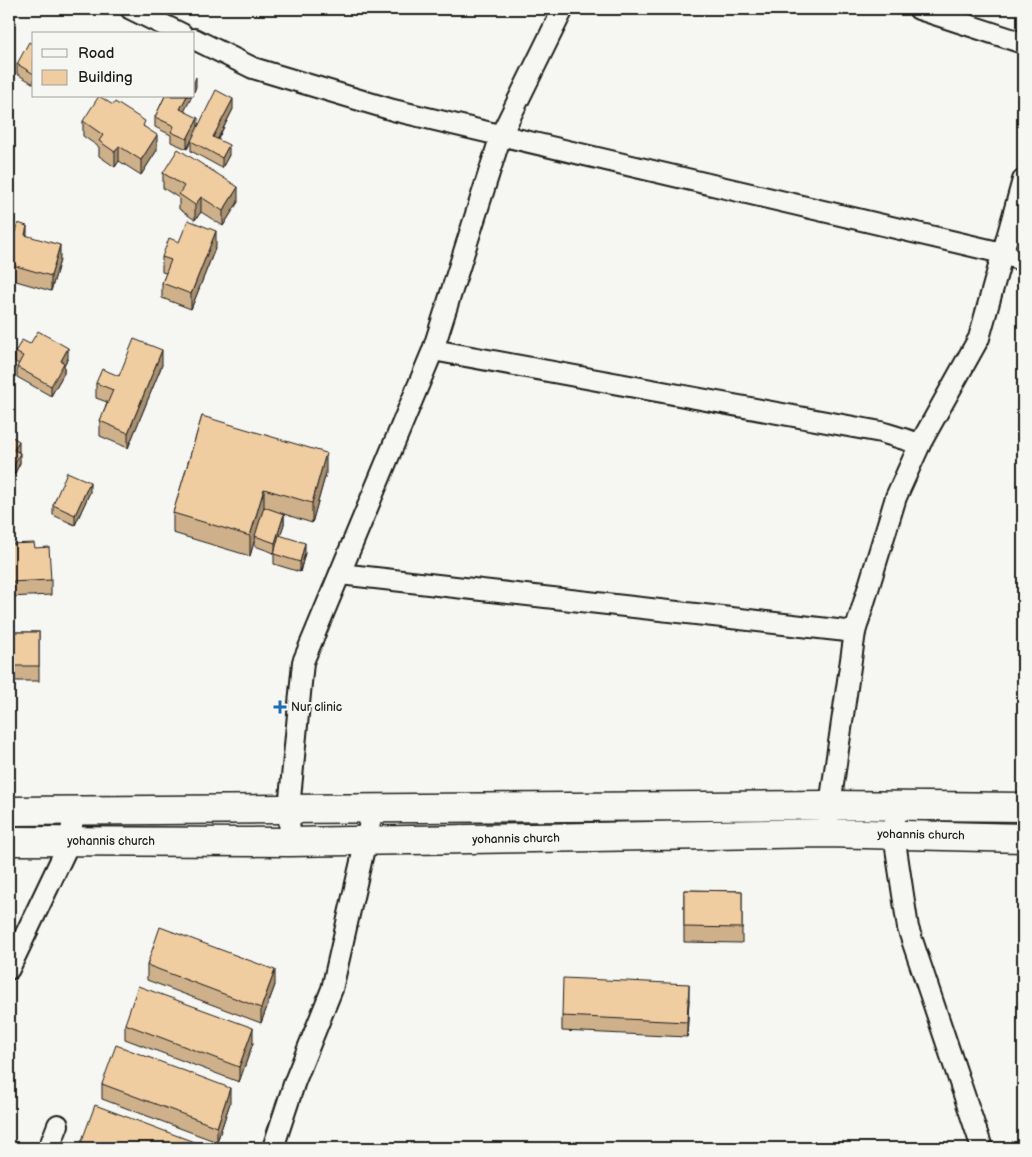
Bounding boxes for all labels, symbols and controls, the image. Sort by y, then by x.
legend [32,32,195,98]
text: Road [78,44,114,63]
text: Building [78,68,133,87]
marker: Nur clinic [273,700,287,714]
place label: Nur clinic [291,700,342,715]
street label: yohannis church [876,827,965,843]
street label: yohannis church [471,831,560,847]
street label: yohannis church [66,834,155,849]

